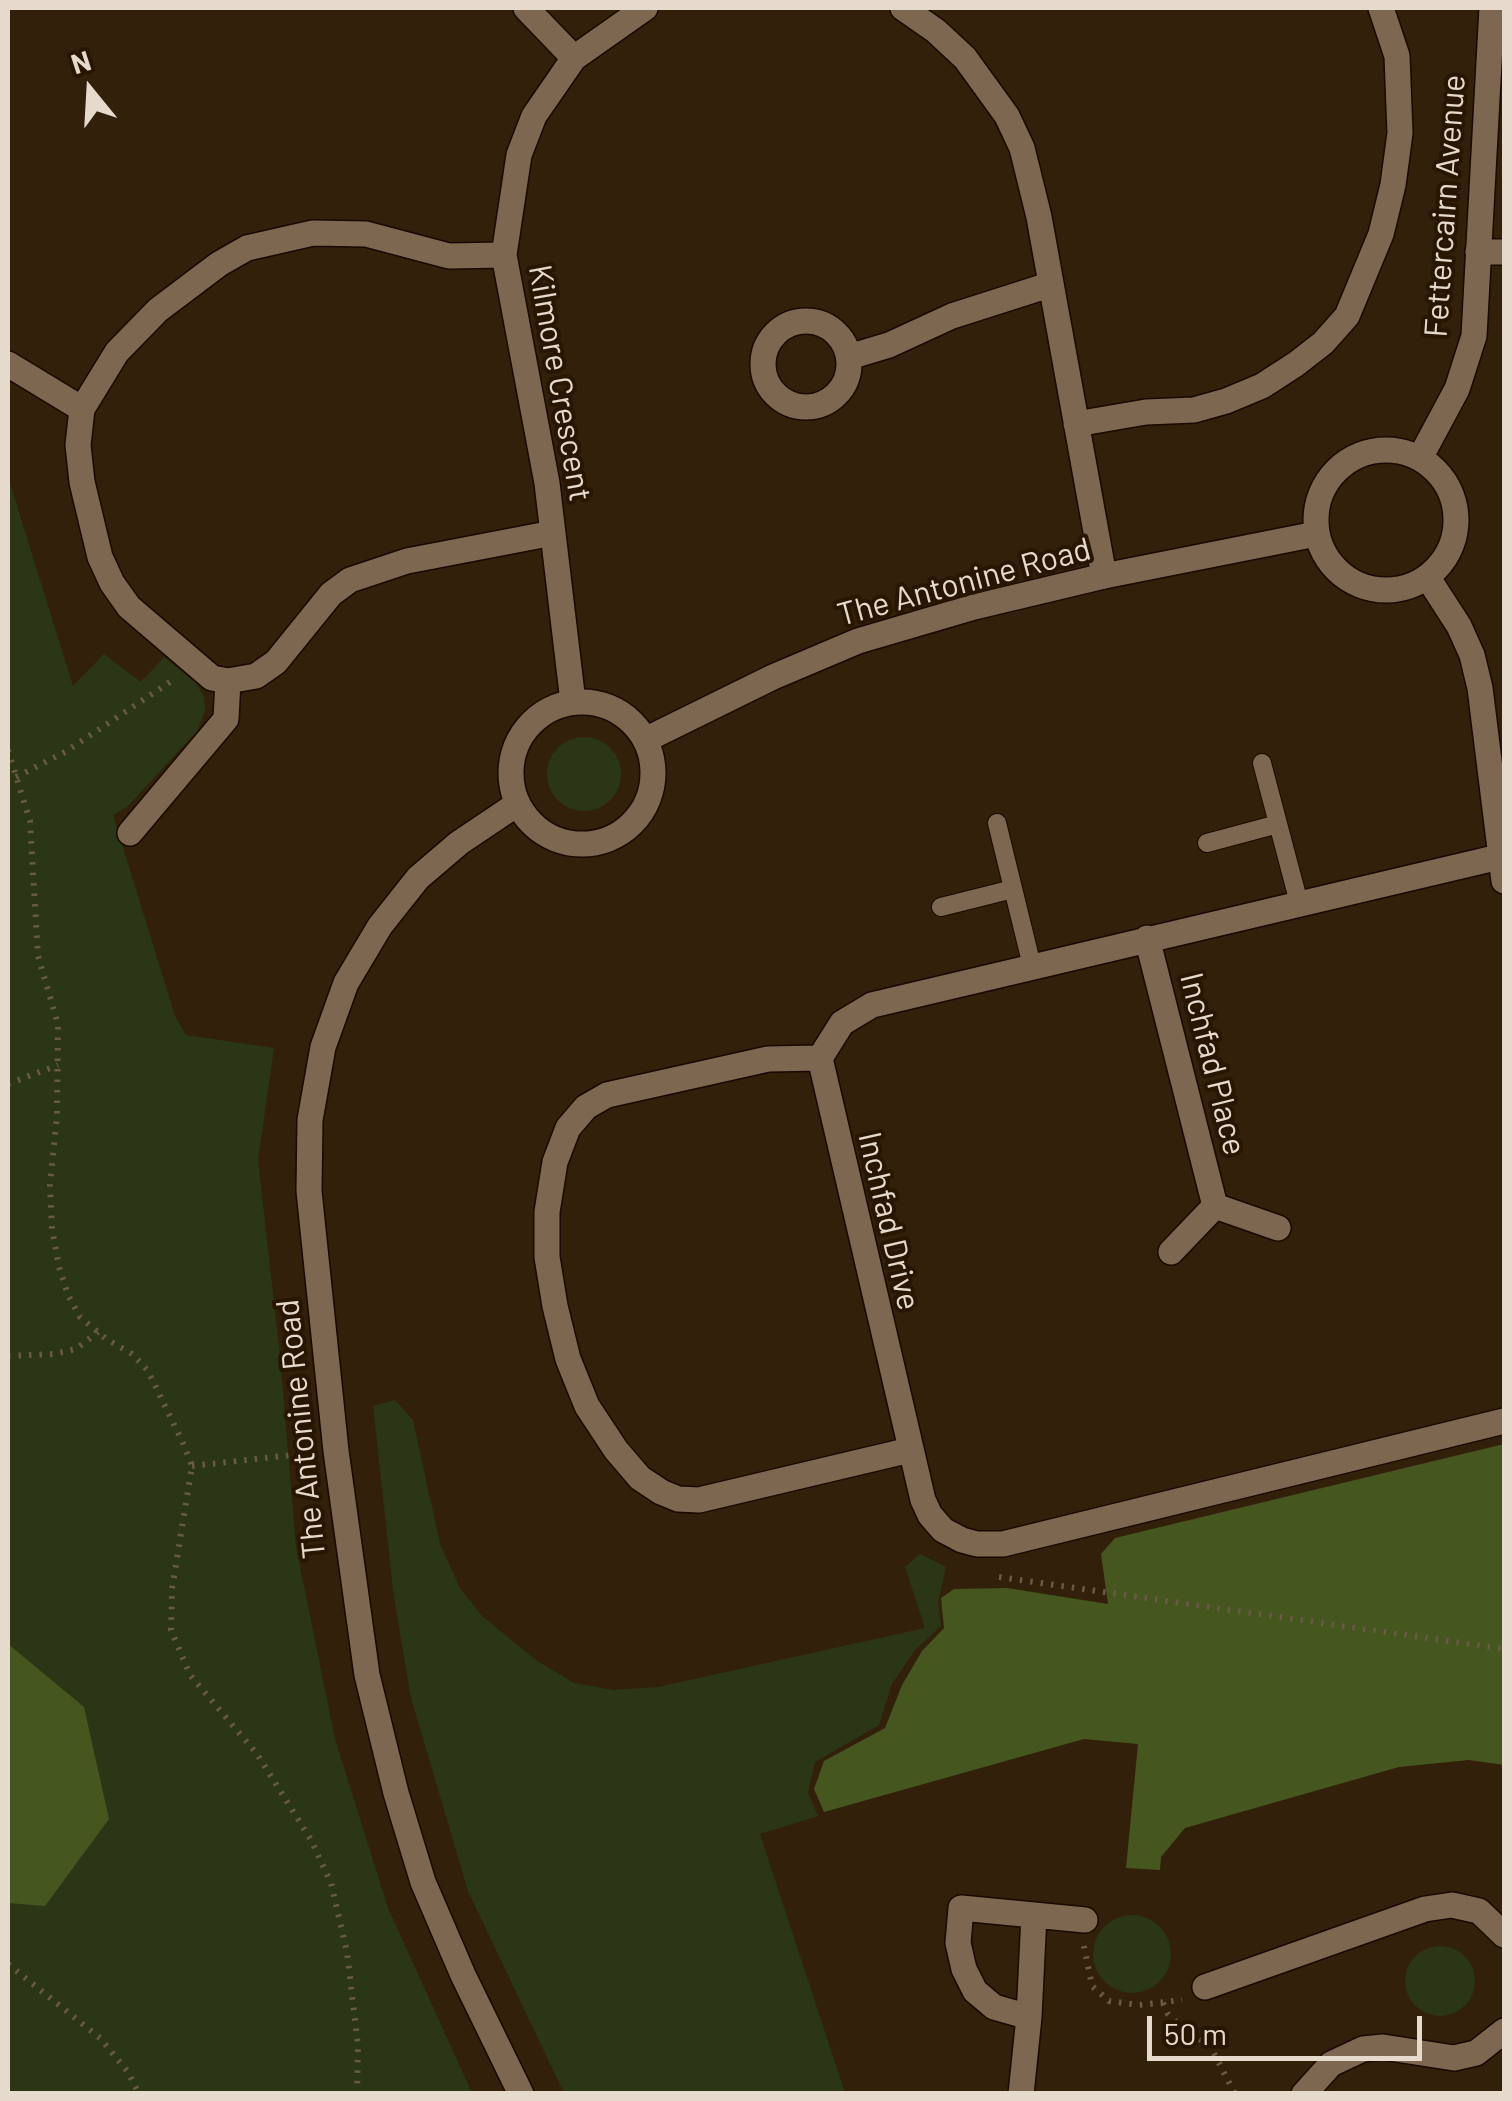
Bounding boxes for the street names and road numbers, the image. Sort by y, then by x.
street label: Fettercairn Avenue [1417,73,1473,339]
street label: Kilmore Crescent [520,262,600,504]
street label: The Antonine Road [833,530,1095,634]
street label: Inchfad Place [1172,969,1254,1159]
street label: Inchfad Drive [850,1128,928,1314]
street label: The Antonine Road [268,1297,334,1561]

